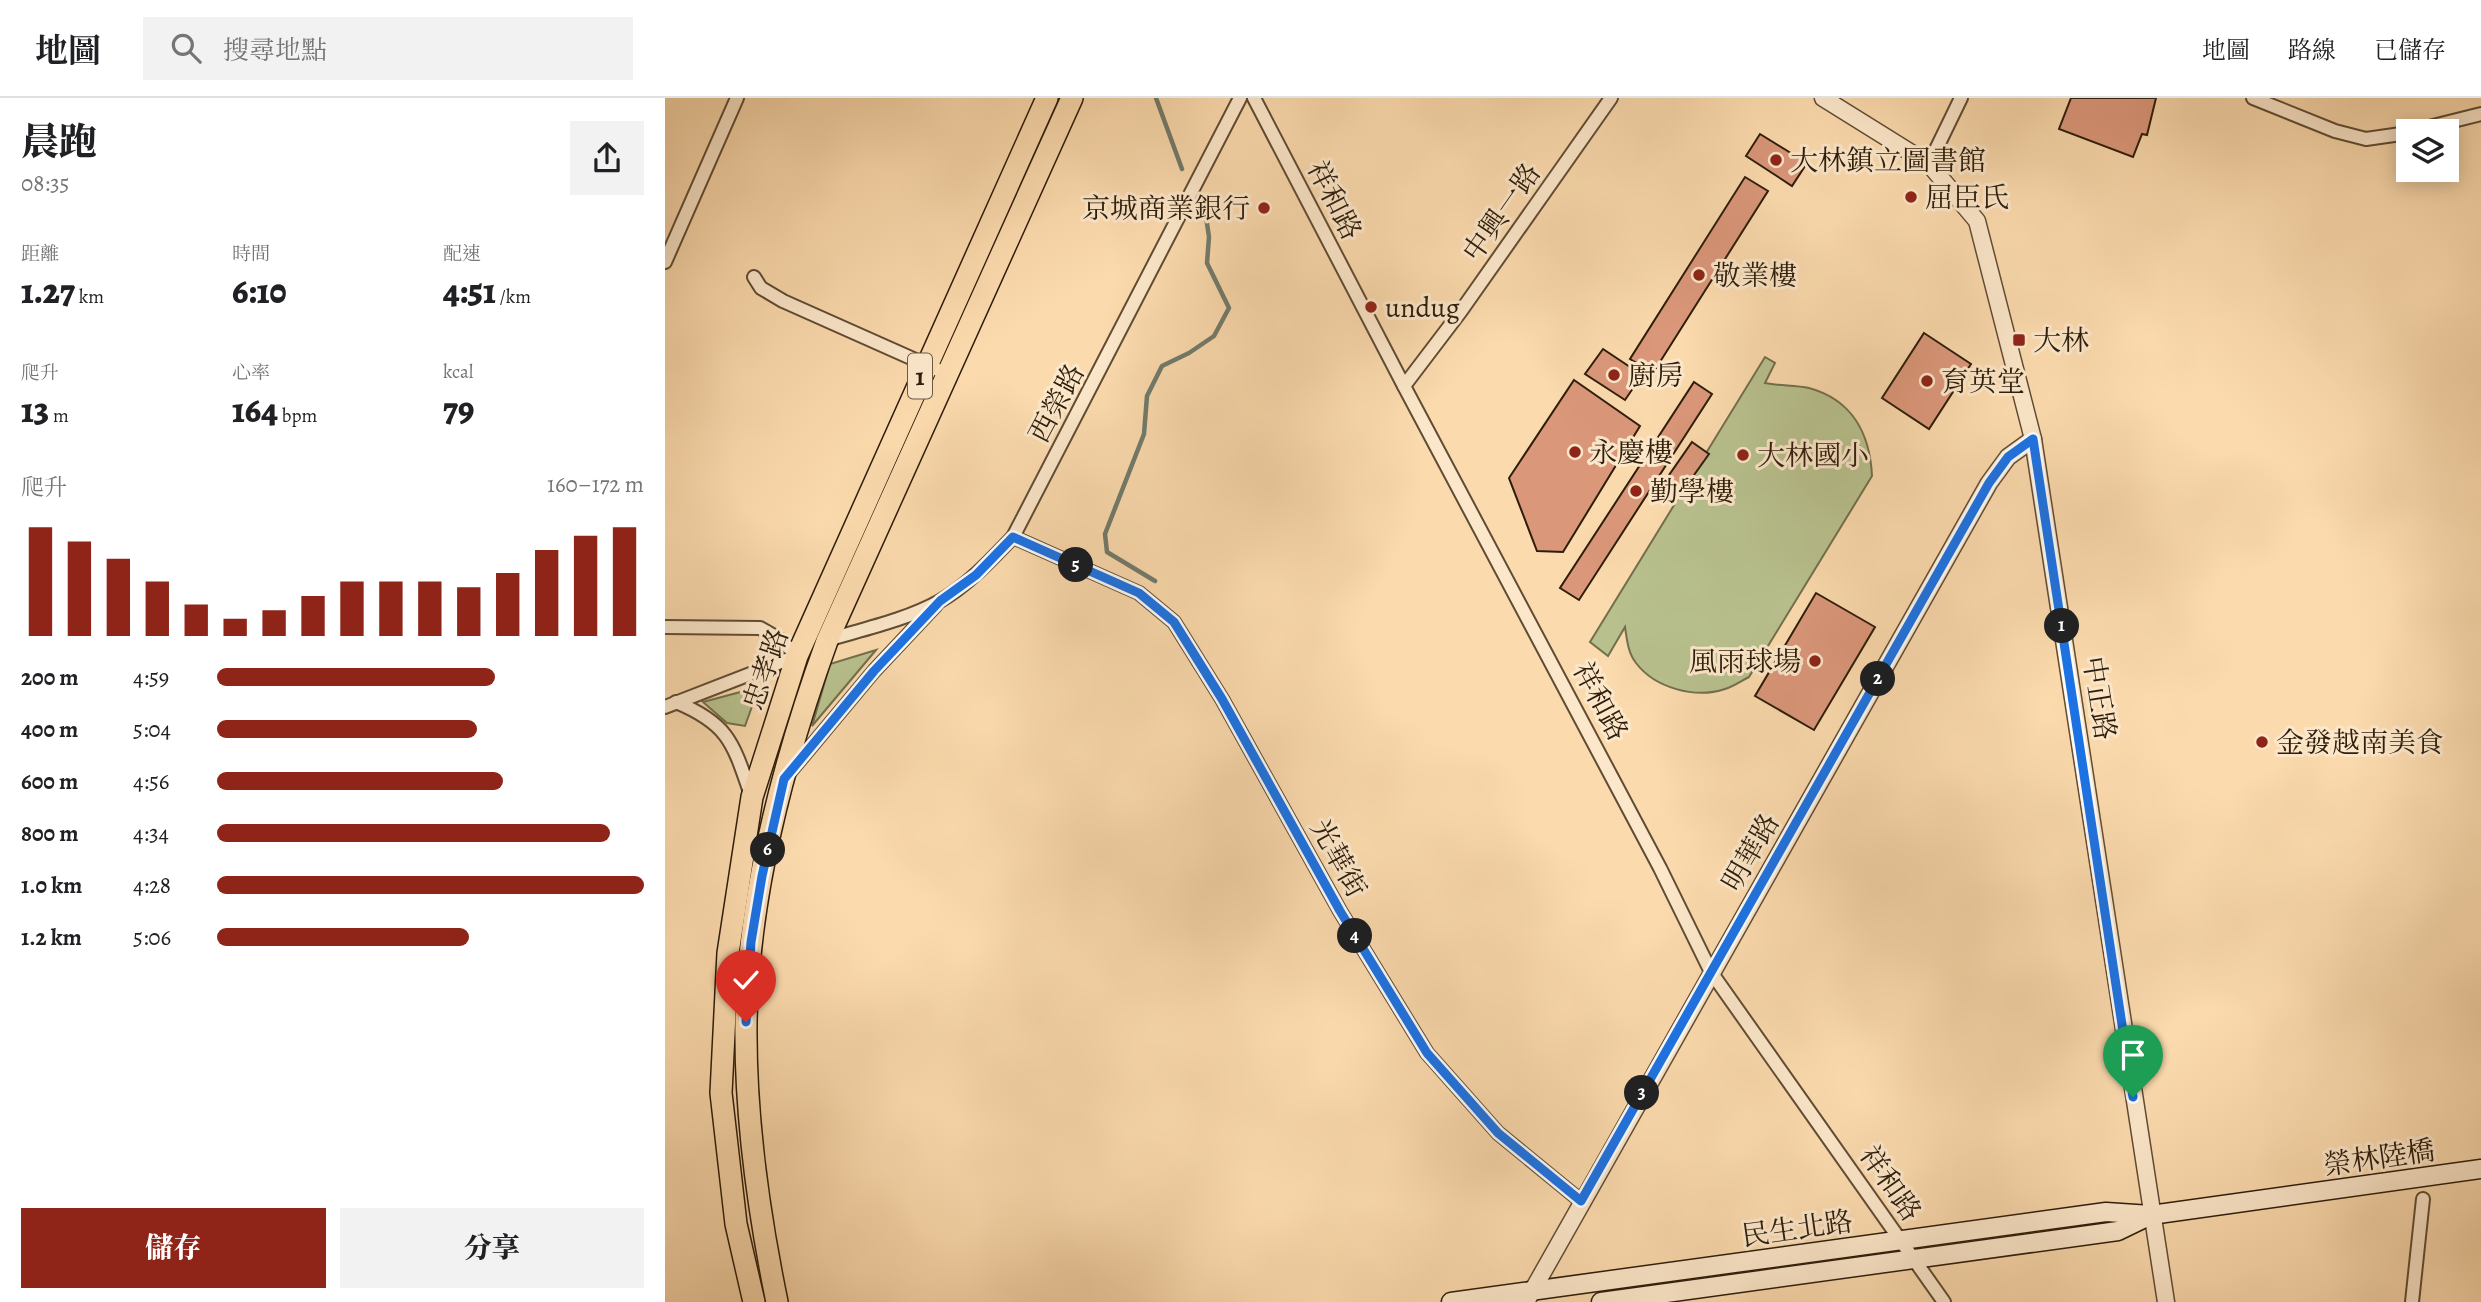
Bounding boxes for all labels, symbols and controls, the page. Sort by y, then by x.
search box [143,17,633,80]
text: 地圖 [35,28,101,73]
icon: search [167,29,205,67]
text: 搜尋地點 [223,33,327,68]
text: 地圖 [2202,34,2250,66]
text: 路線 [2288,34,2336,66]
text: 已儲存 [2374,34,2446,66]
text: 晨跑 [21,116,97,168]
map controls [2396,119,2459,182]
button: layers [2396,119,2459,182]
button: share [570,121,644,195]
place label: 大林鎮立圖書館 [1790,142,1986,180]
marker: 大林鎮立圖書館 [1768,152,1784,168]
street label: 祥和路 [1298,154,1370,247]
street label: 中興一路 [1454,156,1550,269]
text: 08:35 [21,168,69,199]
place label: 屈臣氏 [1925,179,2009,217]
marker: 屈臣氏 [1903,189,1919,205]
place label: 京城商業銀行 [1082,190,1250,228]
marker: 京城商業銀行 [1256,200,1272,216]
text: 距離 [21,241,59,267]
text: 時間 [232,241,270,267]
text: 配速 [443,241,481,267]
place label: 敬業樓 [1713,257,1797,295]
text: 1.27 [21,267,75,315]
text: 6:10 [232,267,287,315]
text: 4:51 [443,267,496,315]
marker: 敬業樓 [1691,267,1707,283]
text: km [75,284,104,310]
text: /km [496,284,531,310]
place label: undug [1385,289,1460,327]
marker: undug [1363,299,1379,315]
place label: 大林 [2033,322,2089,360]
marker: 大林 [2011,332,2027,348]
road number: 1 [908,354,932,398]
street label: 西榮路 [1020,357,1093,449]
place label: 廚房 [1628,357,1684,395]
text: kcal [443,359,473,385]
text: 爬升 [21,360,59,386]
text: 心率 [232,360,270,386]
place label: 育英堂 [1941,363,2025,401]
marker: 廚房 [1606,367,1622,383]
marker: 育英堂 [1919,373,1935,389]
text: 79 [443,385,474,433]
text: 13 [21,386,49,434]
text: 164 [232,386,278,434]
text: m [49,403,69,429]
text: bpm [278,403,317,429]
place label: 永慶樓 [1589,434,1673,472]
place label: 大林國小 [1757,437,1869,475]
marker: 永慶樓 [1567,444,1583,460]
marker: 大林國小 [1735,447,1751,463]
text: 160–172 m [547,469,644,500]
text: 爬升 [21,472,67,503]
place label: 勤學樓 [1650,473,1734,511]
marker: 勤學樓 [1628,483,1644,499]
pin: 5 [1059,547,1093,582]
text: 5 [1071,551,1080,577]
pin: 1 [2045,608,2079,644]
text: 1 [2058,612,2065,638]
street label: 忠孝路 [734,623,798,715]
place label: 風雨球場 [1689,643,1801,681]
marker: 風雨球場 [1807,653,1823,669]
street label: 中正路 [2074,654,2124,743]
street label: 祥和路 [1564,655,1637,747]
text: 200 m [21,662,79,693]
text: 4:59 [133,662,169,693]
pin: 2 [1861,662,1895,696]
text: 2 [1873,665,1882,691]
text: 400 m [21,714,78,745]
text: 5:04 [133,714,171,745]
place label: 金發越南美食 [2276,724,2444,762]
marker: 金發越南美食 [2254,734,2270,750]
text: 600 m [21,766,78,797]
text: 4:56 [133,766,169,797]
street label: 明華路 [1713,807,1788,898]
street label: 光華街 [1301,813,1375,904]
text: 800 m [21,818,78,849]
text: 4:34 [133,818,169,849]
pin: 6 [751,832,785,868]
text: 6 [763,836,772,862]
text: 1.0 km [21,870,82,901]
text: 4:28 [133,870,171,901]
pin: 4 [1337,918,1373,954]
text: 1.2 km [21,922,82,953]
text: 5:06 [133,922,171,953]
text: 4 [1350,922,1359,948]
pin [716,950,776,1022]
icon: check [727,961,765,999]
pin [2103,1025,2163,1097]
icon: arrive [2114,1036,2152,1074]
pin: 3 [1625,1076,1660,1110]
text: 3 [1637,1079,1646,1105]
street label: 榮林陸橋 [2321,1131,2437,1185]
street label: 祥和路 [1851,1138,1930,1229]
street label: 民生北路 [1739,1202,1855,1256]
button: 儲存 [21,1208,326,1288]
button: 分享 [340,1208,644,1288]

